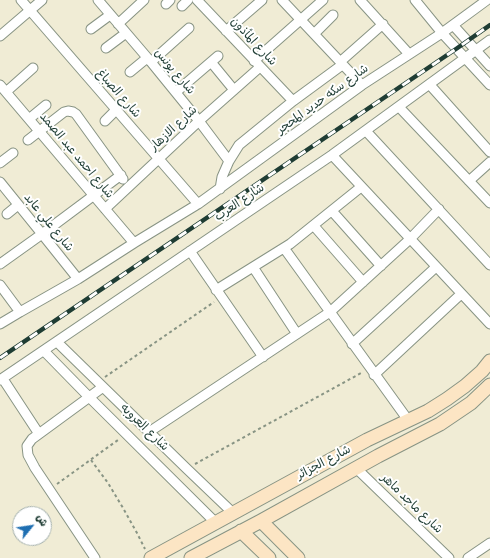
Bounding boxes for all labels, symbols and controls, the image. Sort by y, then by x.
street label: شارع المأذون [227,15,279,69]
street label: شارع يونس [151,46,197,98]
street label: شارع سكه حديد المحجر [274,62,372,138]
street label: شارع الصباغ [93,67,143,121]
street label: شارع الازهار [147,103,201,155]
street label: شارع احمد عبد الصمد [36,110,116,202]
street label: شارع العرب [212,181,268,225]
street label: شارع علي عابد [20,191,76,255]
street label: شارع العروبه [117,401,171,455]
street label: شارع الجزائر [294,443,354,483]
street label: شارع ماجد ماهر [377,471,445,537]
north arrow [12,506,52,546]
text: ش [32,512,51,529]

